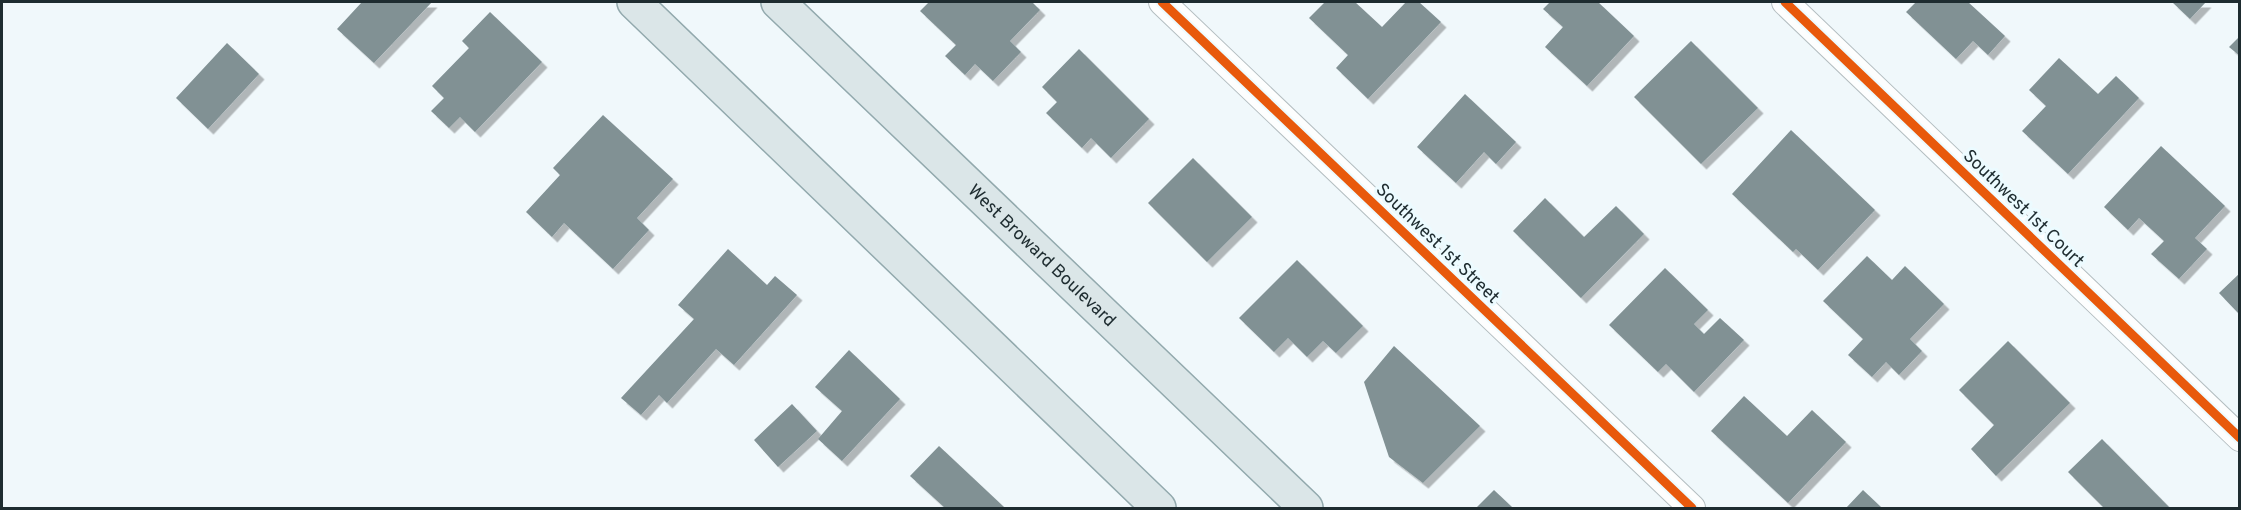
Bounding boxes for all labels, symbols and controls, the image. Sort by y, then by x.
street label: Southwest 1st Court [1957,145,2089,273]
street label: Southwest 1st Street [1370,179,1504,309]
street label: West Broward Boulevard [962,180,1120,333]

